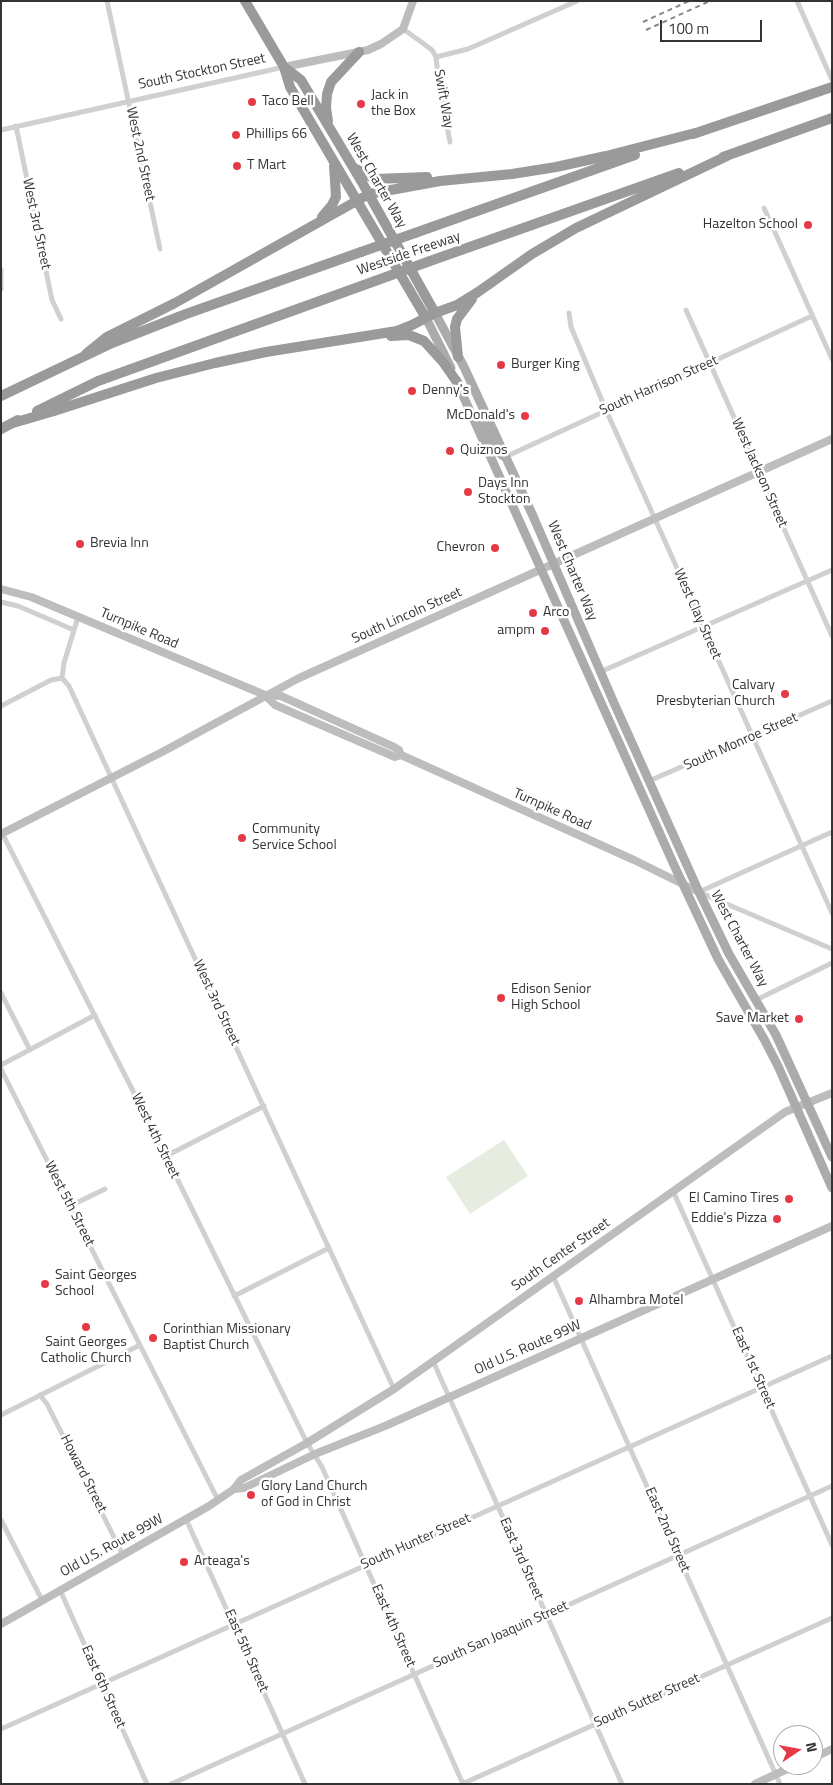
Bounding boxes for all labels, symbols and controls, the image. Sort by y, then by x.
scale bar [663,10,766,42]
text: 100 m [668,17,709,40]
street label: South Stockton Street [137,50,267,94]
street label: Swift Way [430,68,456,130]
place label: Jack in the Box [371,88,416,120]
place label: Taco Bell [262,94,314,110]
marker: Taco Bell [246,96,258,108]
marker: Jack in the Box [355,98,367,110]
street label: West 2nd Street [122,105,158,203]
place label: Phillips 66 [246,127,307,143]
marker: Phillips 66 [230,129,242,141]
street label: West Charter Way [342,131,410,231]
place label: T Mart [247,158,286,174]
marker: T Mart [231,160,243,172]
street label: West 3rd Street [18,177,54,271]
place label: Hazelton School [703,217,798,233]
marker: Hazelton School [802,219,814,231]
street label: Westside Freeway [355,228,463,280]
street label: South Harrison Street [597,352,721,420]
place label: Burger King [511,357,580,373]
marker: Burger King [495,359,507,371]
place label: Denny's [422,383,469,399]
marker: Denny's [406,385,418,397]
place label: McDonald's [446,408,515,424]
marker: McDonald's [519,410,531,422]
street label: West Jackson Street [727,416,791,530]
place label: Quiznos [460,443,508,459]
marker: Quiznos [444,445,456,457]
place label: Days Inn Stockton [478,476,530,508]
marker: Days Inn Stockton [462,486,474,498]
street label: West Charter Way [543,519,601,623]
place label: Brevia Inn [90,536,149,552]
marker: Brevia Inn [74,538,86,550]
place label: Chevron [437,540,485,556]
marker: Chevron [489,542,501,554]
street label: West Clay Street [670,566,724,662]
street label: South Lincoln Street [349,584,465,648]
street label: Turnpike Road [97,605,181,653]
place label: Arco [543,605,569,621]
marker: Arco [527,607,539,619]
place label: ampm [497,623,535,639]
marker: ampm [539,625,551,637]
place label: Calvary Presbyterian Church [656,678,775,710]
marker: Calvary Presbyterian Church [779,688,791,700]
street label: South Monroe Street [681,709,801,775]
street label: Turnpike Road [511,785,593,835]
place label: Community Service School [252,822,337,854]
marker: Community Service School [236,832,248,844]
street label: West Charter Way [707,888,771,990]
street label: West 3rd Street [189,957,243,1049]
place label: Edison Senior High School [511,982,591,1014]
marker: Edison Senior High School [495,992,507,1004]
place label: Save Market [716,1011,789,1027]
marker: Save Market [793,1013,805,1025]
street label: West 4th Street [127,1090,183,1182]
street label: West 5th Street [40,1159,98,1249]
place label: El Camino Tires [689,1191,779,1207]
marker: El Camino Tires [783,1193,795,1205]
place label: Eddie's Pizza [691,1211,767,1227]
marker: Eddie's Pizza [771,1213,783,1225]
street label: South Center Street [509,1215,613,1295]
place label: Saint Georges School [55,1268,137,1300]
marker: Saint Georges School [39,1278,51,1290]
place label: Alhambra Motel [589,1293,683,1309]
marker: Alhambra Motel [573,1295,585,1307]
street label: Old U.S. Route 99W [472,1317,584,1379]
marker: Saint Georges Catholic Church [80,1321,92,1333]
place label: Corinthian Missionary Baptist Church [163,1322,291,1354]
street label: East 1st Street [727,1325,779,1411]
marker: Corinthian Missionary Baptist Church [147,1332,159,1344]
place label: Saint Georges Catholic Church [41,1335,131,1368]
street label: Howard Street [56,1432,110,1516]
place label: Glory Land Church of God in Christ [261,1479,368,1511]
street label: East 2nd Street [641,1485,693,1575]
marker: Glory Land Church of God in Christ [245,1489,257,1501]
street label: South Hunter Street [359,1510,473,1574]
street label: Old U.S. Route 99W [58,1511,166,1581]
street label: East 3rd Street [495,1515,547,1603]
place label: Arteaga's [194,1554,250,1570]
marker: Arteaga's [178,1556,190,1568]
street label: East 4th Street [367,1582,419,1670]
street label: South San Joaquin Street [431,1598,571,1672]
street label: East 5th Street [220,1607,272,1695]
street label: East 6th Street [77,1643,129,1731]
street label: South Sutter Street [592,1670,702,1732]
north arrow [773,1725,823,1775]
text: N [801,1740,823,1754]

